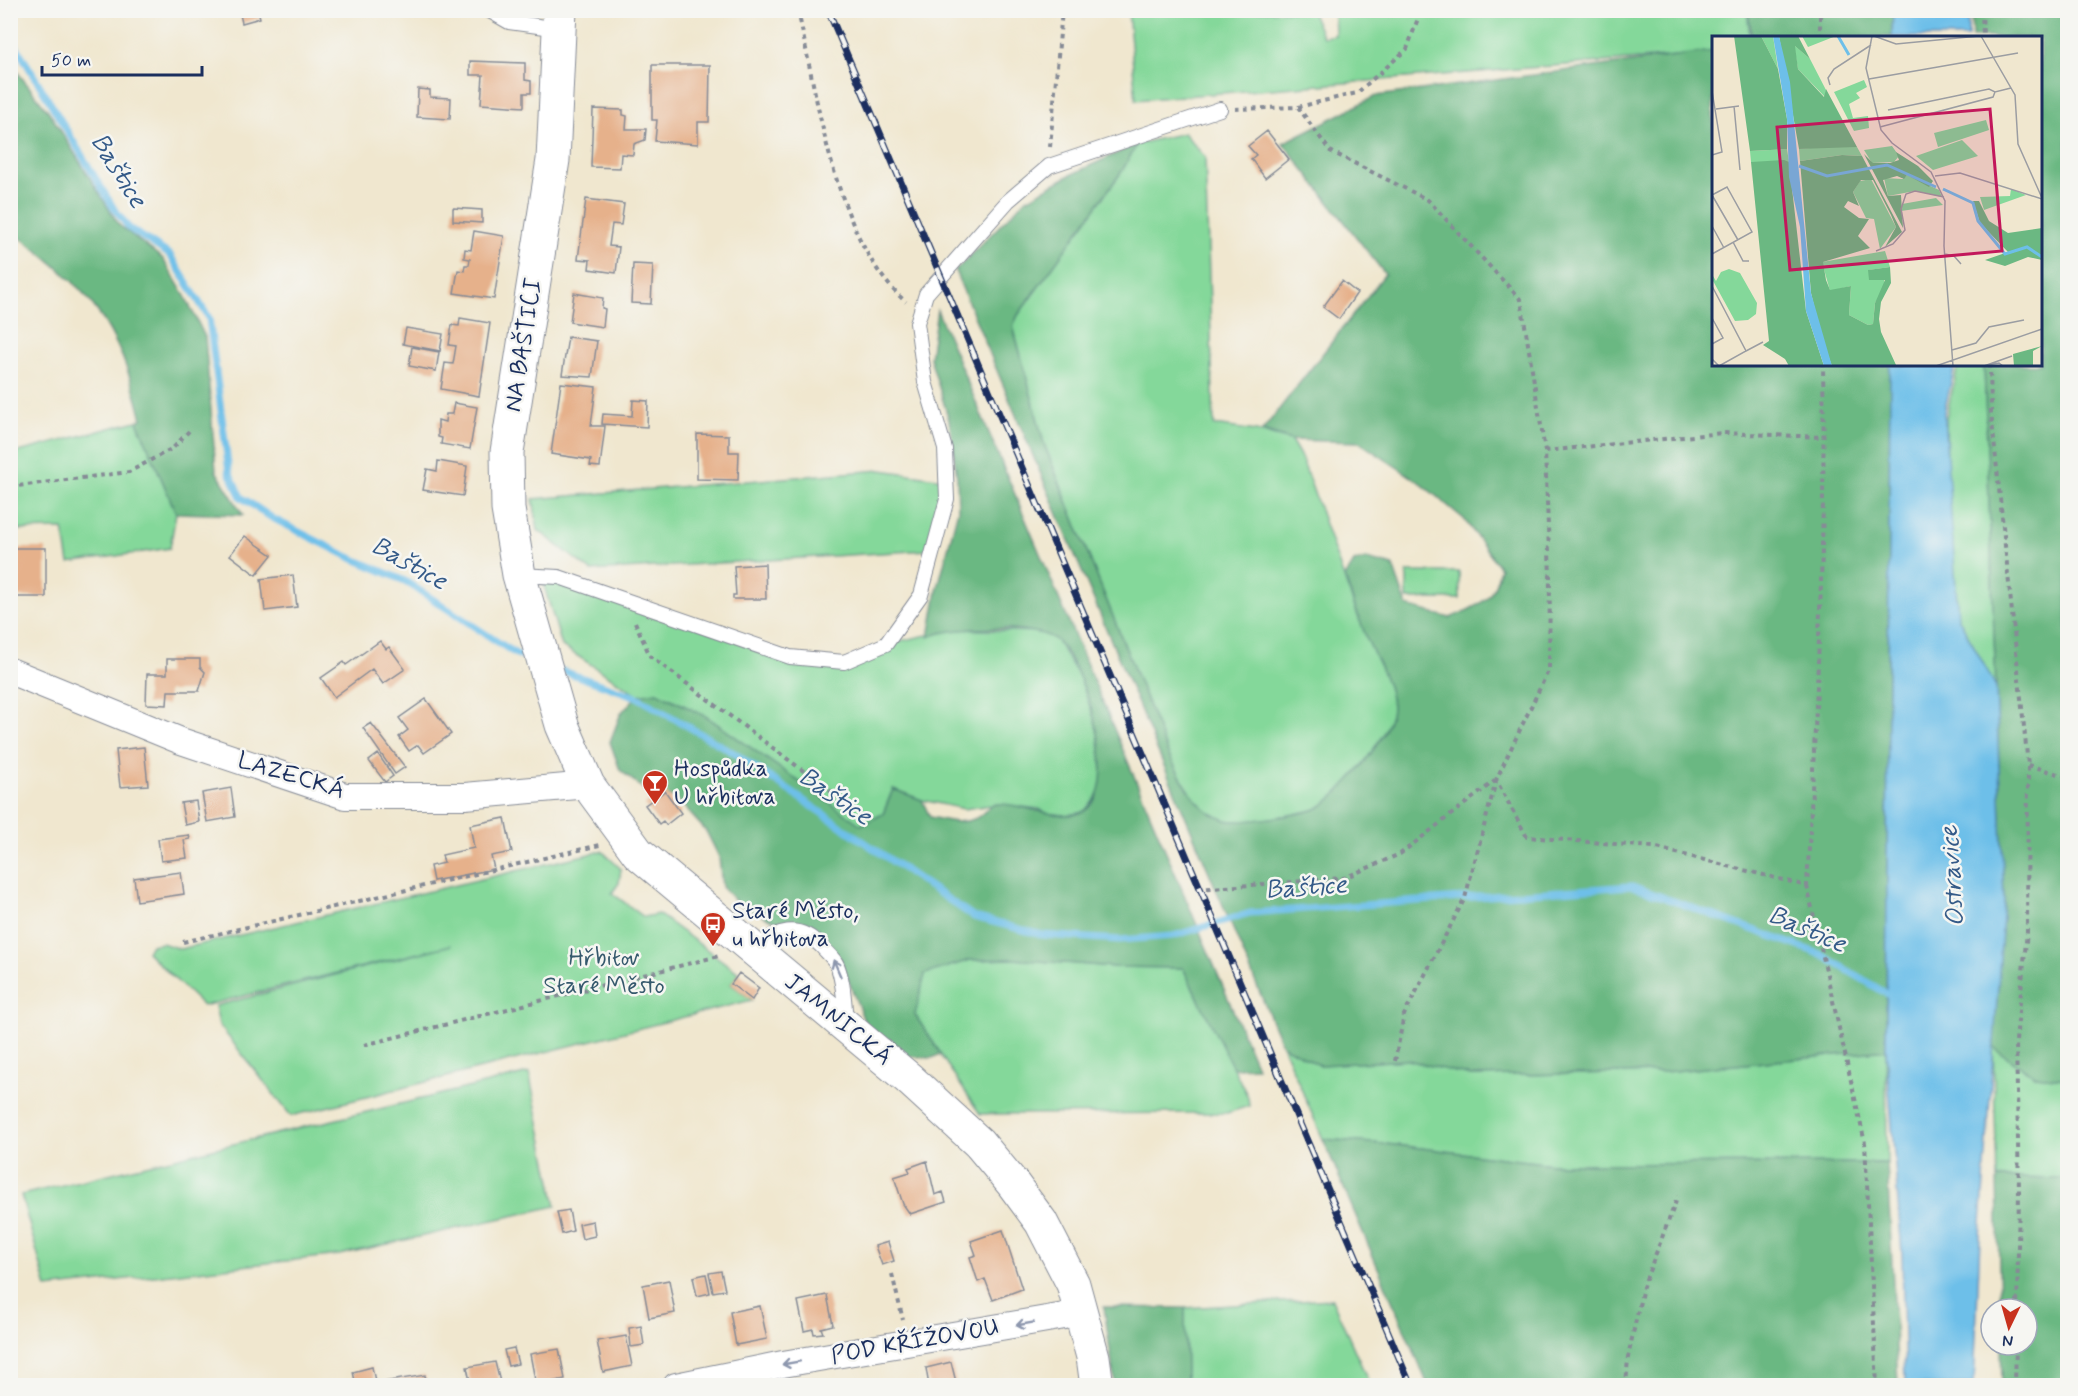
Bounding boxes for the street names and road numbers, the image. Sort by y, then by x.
street label: NA BAŠTICI [498,276,550,414]
street label: LAZECKÁ [234,744,349,807]
street label: JAMNICKÁ [778,966,899,1073]
street label: POD KŘÍŽOVOU [829,1311,1001,1372]

